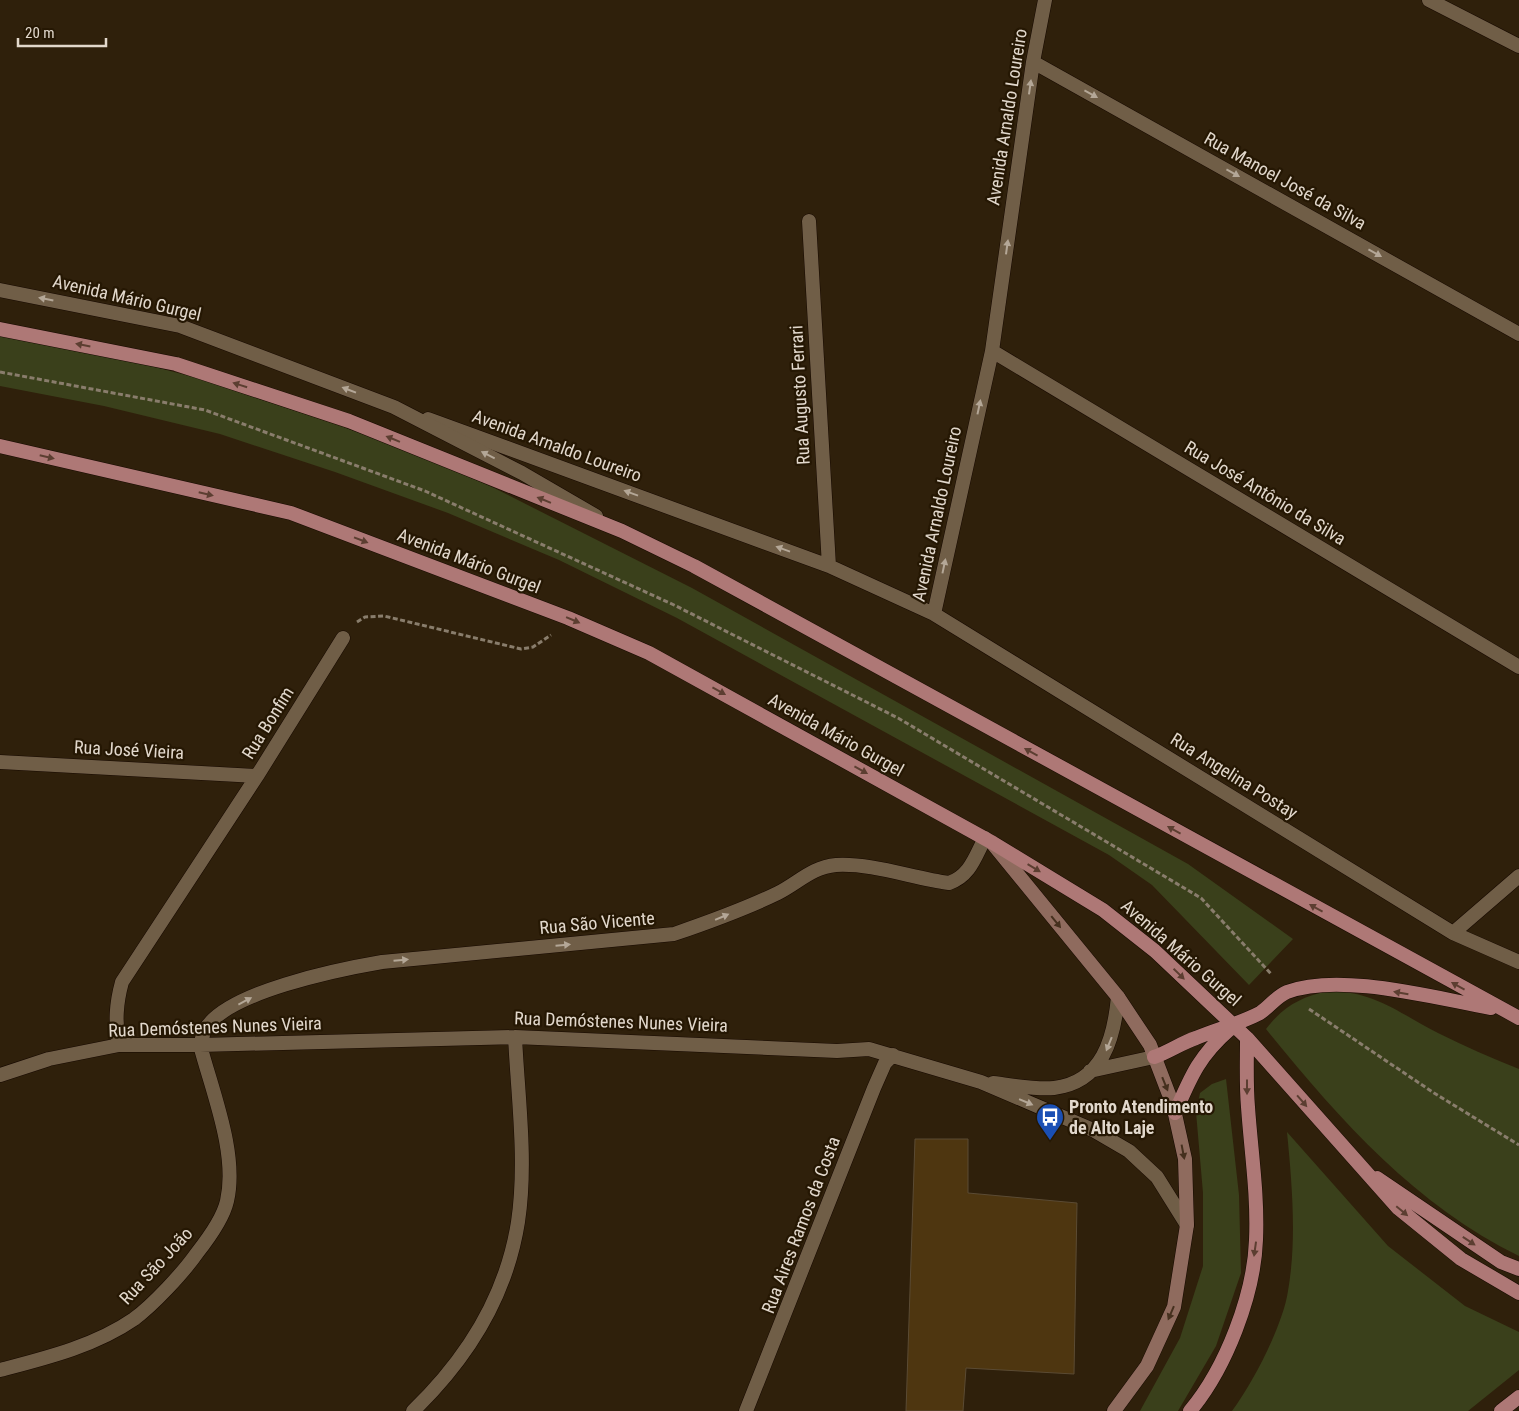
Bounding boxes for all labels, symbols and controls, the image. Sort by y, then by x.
scale bar [18,15,105,47]
text: 20 m [25,24,55,42]
street label: Avenida Arnaldo Loureiro [982,27,1031,207]
one-way arrow [1026,78,1034,94]
one-way arrow [1084,90,1098,98]
street label: Rua Manoel José da Silva [1201,127,1370,234]
one-way arrow [1226,169,1239,178]
one-way arrow [1003,239,1011,255]
one-way arrow [1367,249,1382,257]
street label: Avenida Mário Gurgel [51,270,203,325]
one-way arrow [39,295,54,303]
street label: Rua Augusto Ferrari [785,325,814,465]
one-way arrow [74,341,90,349]
one-way arrow [232,381,247,389]
one-way arrow [342,385,356,393]
one-way arrow [975,400,983,415]
street label: Avenida Arnaldo Loureiro [470,405,645,486]
street label: Avenida Arnaldo Loureiro [908,424,965,603]
one-way arrow [385,435,400,443]
street label: Rua José Antônio da Silva [1181,436,1350,549]
one-way arrow [481,451,495,459]
one-way arrow [40,453,55,461]
one-way arrow [623,489,638,496]
one-way arrow [198,490,213,498]
one-way arrow [537,495,551,503]
street label: Avenida Mário Gurgel [395,524,544,597]
one-way arrow [354,536,369,544]
one-way arrow [775,545,790,553]
one-way arrow [940,559,948,574]
one-way arrow [566,616,581,624]
street label: Rua Bonfim [237,683,298,763]
one-way arrow [712,687,726,696]
street label: Avenida Mário Gurgel [765,689,908,780]
street label: Rua Angelina Postay [1167,728,1302,823]
street label: Rua José Vieira [74,736,185,763]
one-way arrow [1024,747,1038,756]
one-way arrow [854,766,868,774]
one-way arrow [1166,826,1181,834]
one-way arrow [1028,864,1041,873]
street label: Avenida Mário Gurgel [1117,895,1245,1010]
one-way arrow [1309,904,1323,912]
street label: Rua São Vicente [538,907,655,938]
one-way arrow [715,912,729,920]
one-way arrow [1050,915,1061,928]
one-way arrow [555,941,571,949]
one-way arrow [394,956,410,964]
one-way arrow [1173,968,1185,980]
one-way arrow [1451,982,1466,990]
one-way arrow [1393,988,1409,996]
one-way arrow [238,997,252,1005]
street label: Rua Demóstenes Nunes Vieira [514,1007,728,1036]
street label: Rua Demóstenes Nunes Vieira [108,1012,322,1041]
one-way arrow [1104,1037,1112,1051]
one-way arrow [1162,1077,1169,1092]
one-way arrow [1243,1079,1251,1095]
one-way arrow [1296,1095,1308,1107]
place label: Pronto Atendimento de Alto Laje [1069,1096,1213,1138]
one-way arrow [1019,1098,1033,1106]
bus stop icon: Pronto Atendimento de Alto Laje [1035,1102,1065,1141]
street label: Rua Aires Ramos da Costa [757,1133,844,1316]
one-way arrow [1180,1145,1188,1161]
one-way arrow [1396,1206,1409,1217]
street label: Rua São João [115,1223,197,1308]
one-way arrow [1462,1236,1476,1245]
one-way arrow [1251,1241,1259,1257]
one-way arrow [1166,1306,1174,1320]

